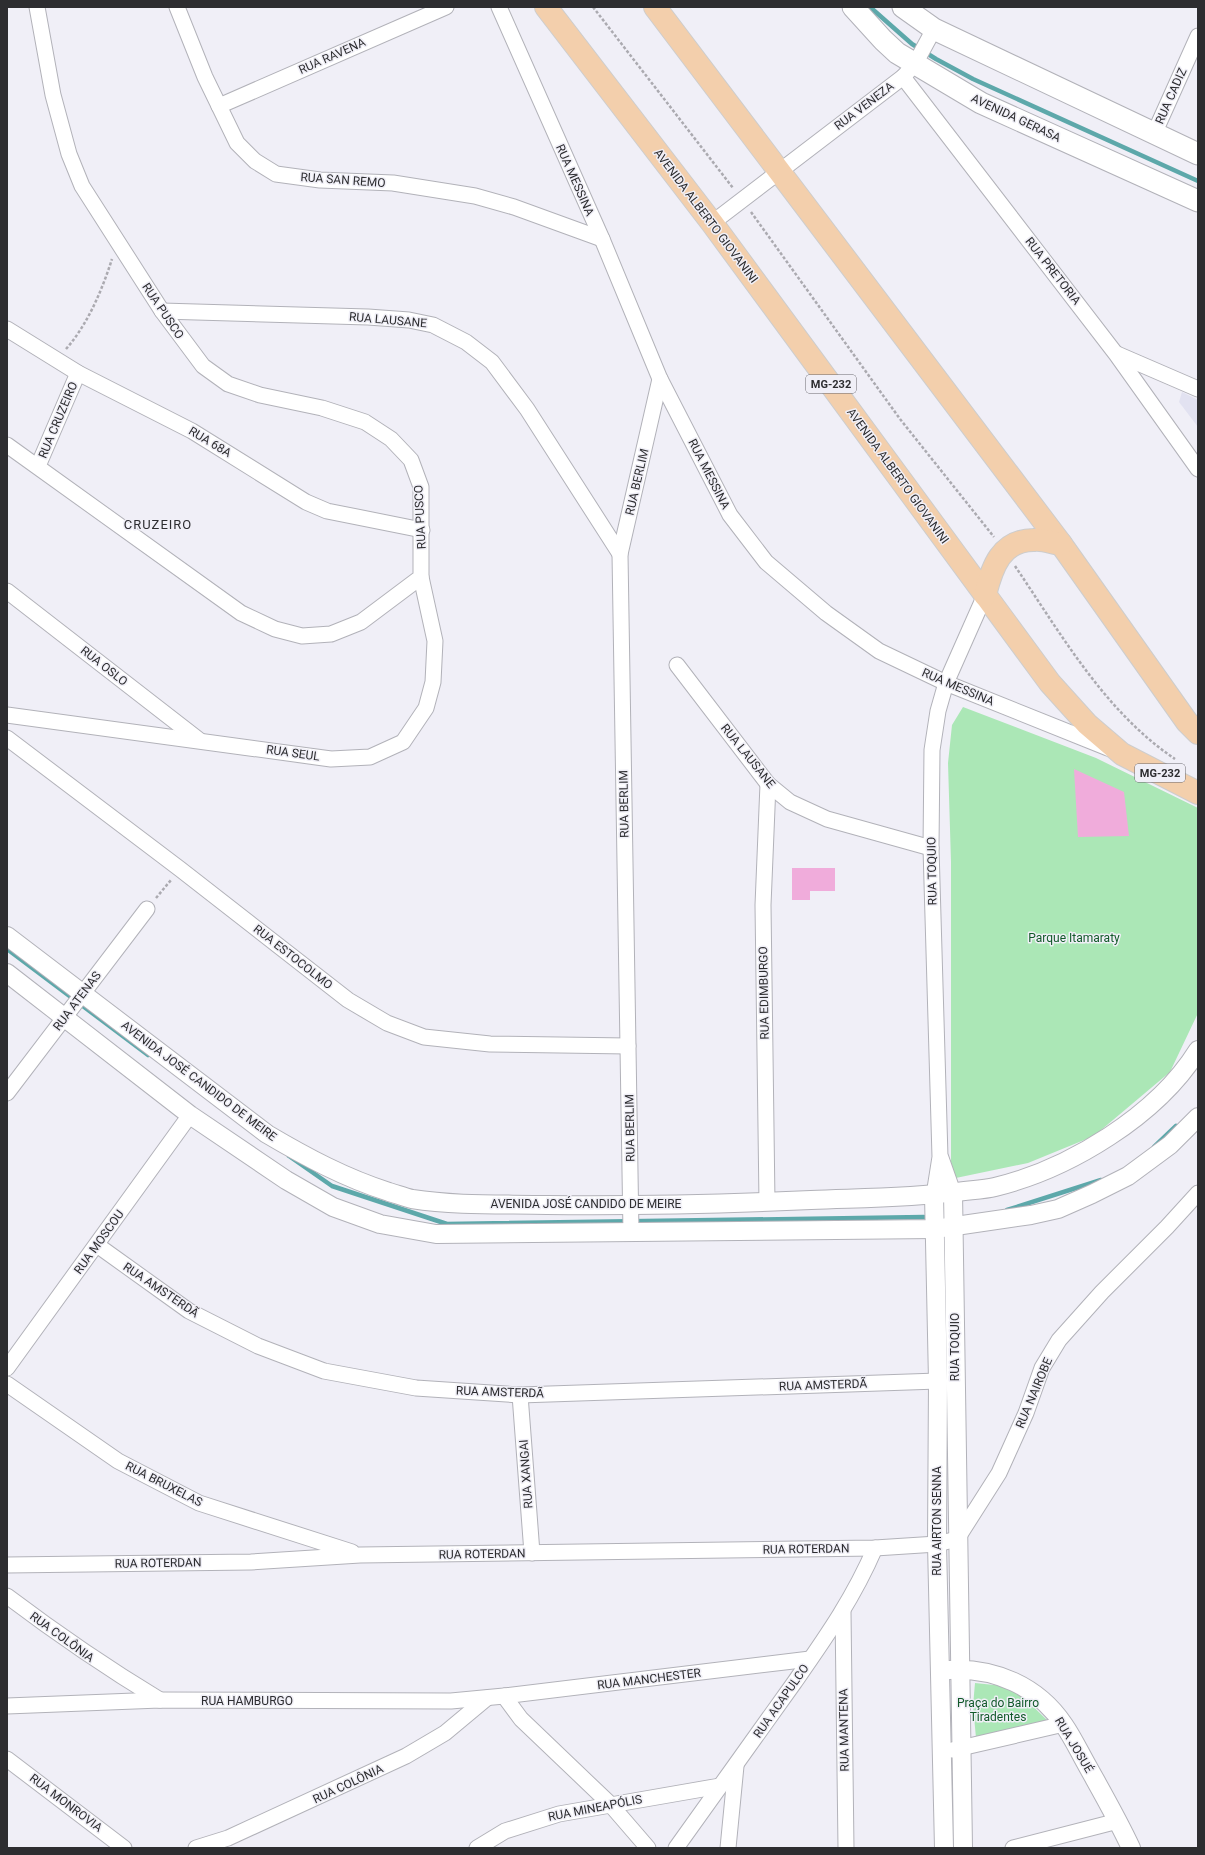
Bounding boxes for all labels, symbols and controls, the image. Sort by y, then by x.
street label: RUA RAVENA [296,35,368,77]
street label: RUA CADIZ [1152,66,1190,126]
street label: RUA VENEZA [832,79,897,133]
street label: AVENIDA GERASA [969,91,1063,145]
street label: RUA MESSINA [553,142,597,218]
street label: AVENIDA ALBERTO GIOVANINI [651,146,761,286]
street label: RUA SAN REMO [300,170,386,190]
street label: RUA PRETORIA [1022,235,1084,308]
street label: RUA PUSCO [139,280,187,342]
street label: RUA LAUSANE [348,310,428,330]
road number: MG-232 [806,375,856,393]
street label: RUA CRUZEIRO [36,380,80,460]
street label: AVENIDA ALBERTO GIOVANINI [844,405,952,547]
street label: RUA 68A [186,424,234,460]
street label: RUA MESSINA [685,436,733,512]
street label: RUA BERLIM [623,447,651,517]
street label: RUA PUSCO [411,484,429,550]
district label: CRUZEIRO [124,517,192,532]
street label: RUA OSLO [78,643,130,689]
street label: RUA MESSINA [920,665,996,709]
street label: RUA LAUSANE [718,721,778,791]
street label: RUA SEUL [265,742,321,764]
road number: MG-232 [1135,764,1185,782]
street label: RUA BERLIM [616,770,632,838]
street label: RUA TOQUIO [924,837,940,905]
street label: RUA ESTOCOLMO [251,922,335,992]
park label: Parque Itamaraty [1028,931,1120,945]
street label: RUA EDIMBURGO [756,946,772,1040]
street label: RUA ATENAS [50,969,104,1033]
street label: AVENIDA JOSÉ CANDIDO DE MEIRE [119,1017,280,1144]
street label: RUA BERLIM [622,1094,638,1162]
street label: AVENIDA JOSÉ CANDIDO DE MEIRE [491,1196,682,1211]
street label: RUA MOSCOU [71,1207,127,1277]
street label: RUA AMSTERDÃ [121,1258,203,1321]
street label: RUA TOQUIO [948,1313,962,1381]
street label: RUA NAIROBE [1013,1355,1055,1431]
street label: RUA AMSTERDÃ [779,1374,868,1394]
street label: RUA AMSTERDÃ [456,1381,545,1401]
street label: RUA XANGAI [517,1439,535,1509]
street label: RUA BRUXELAS [123,1459,205,1509]
street label: RUA AIRTON SENNA [930,1466,944,1576]
street label: RUA ROTERDAN [762,1541,850,1557]
street label: RUA ROTERDAN [438,1546,526,1562]
street label: RUA ROTERDAN [114,1555,202,1571]
street label: RUA COLÔNIA [27,1608,98,1665]
street label: RUA ACAPULCO [750,1661,812,1741]
street label: RUA MANCHESTER [596,1666,702,1692]
street label: RUA MANTENA [836,1688,852,1772]
street label: RUA HAMBURGO [201,1694,293,1708]
park label: Praça do Bairro Tiradentes [957,1696,1039,1724]
street label: RUA JOSUÉ [1052,1714,1097,1776]
street label: RUA COLÔNIA [310,1761,386,1806]
street label: RUA MONROVIA [27,1771,105,1835]
street label: RUA MINEAPÓLIS [547,1791,643,1824]

